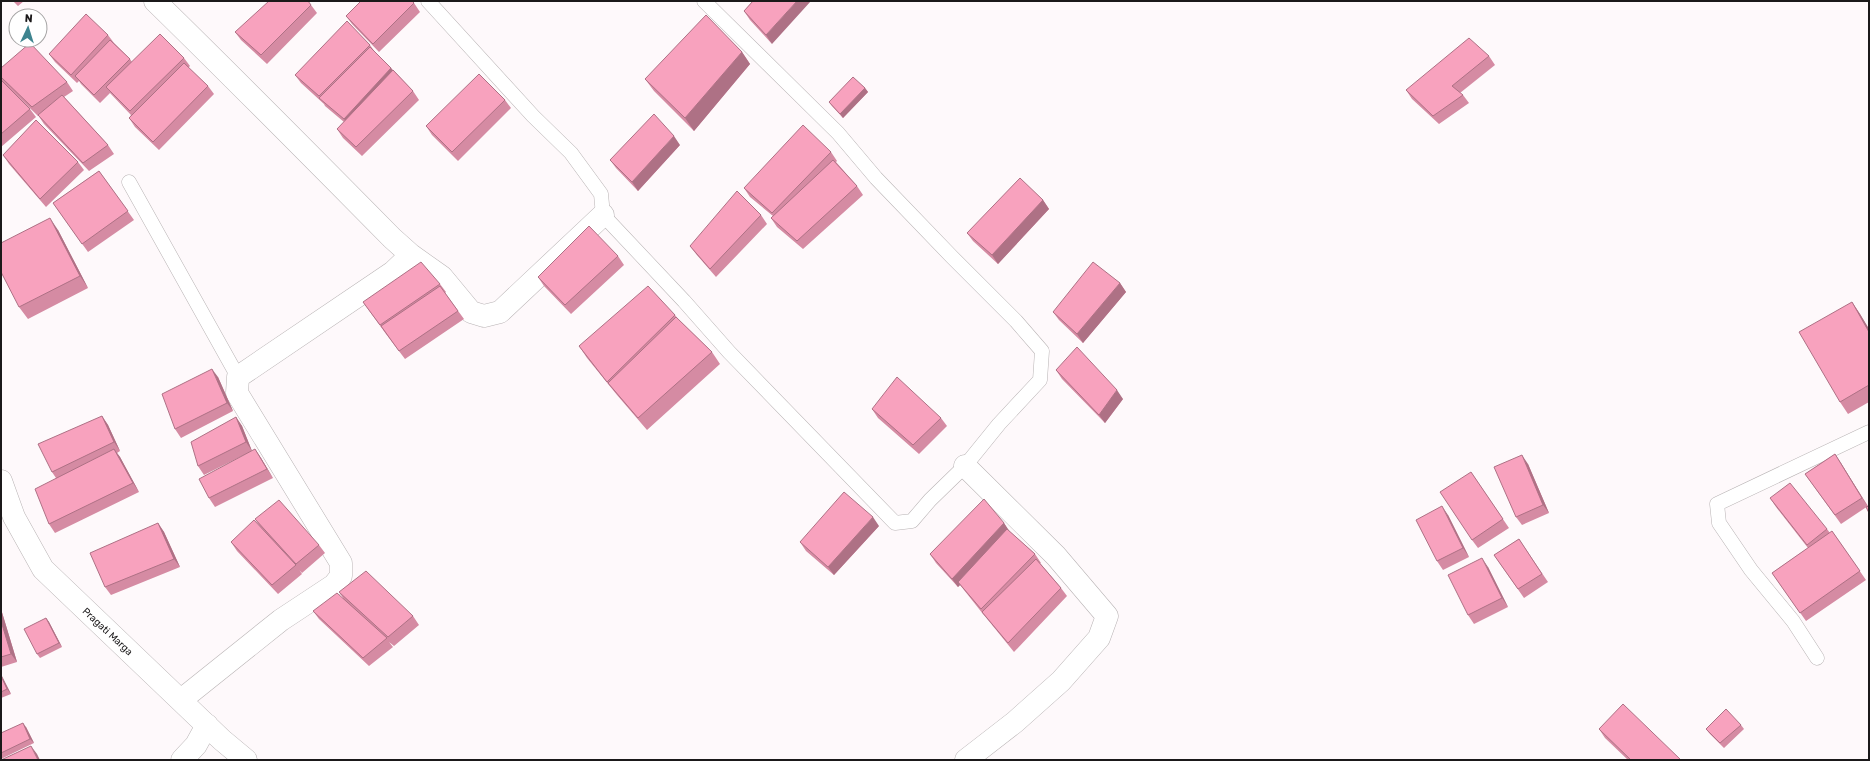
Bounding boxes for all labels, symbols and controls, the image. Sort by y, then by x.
north arrow [8,8,48,48]
text: N [24,12,33,25]
street label: Pragati Marga [80,605,135,658]

